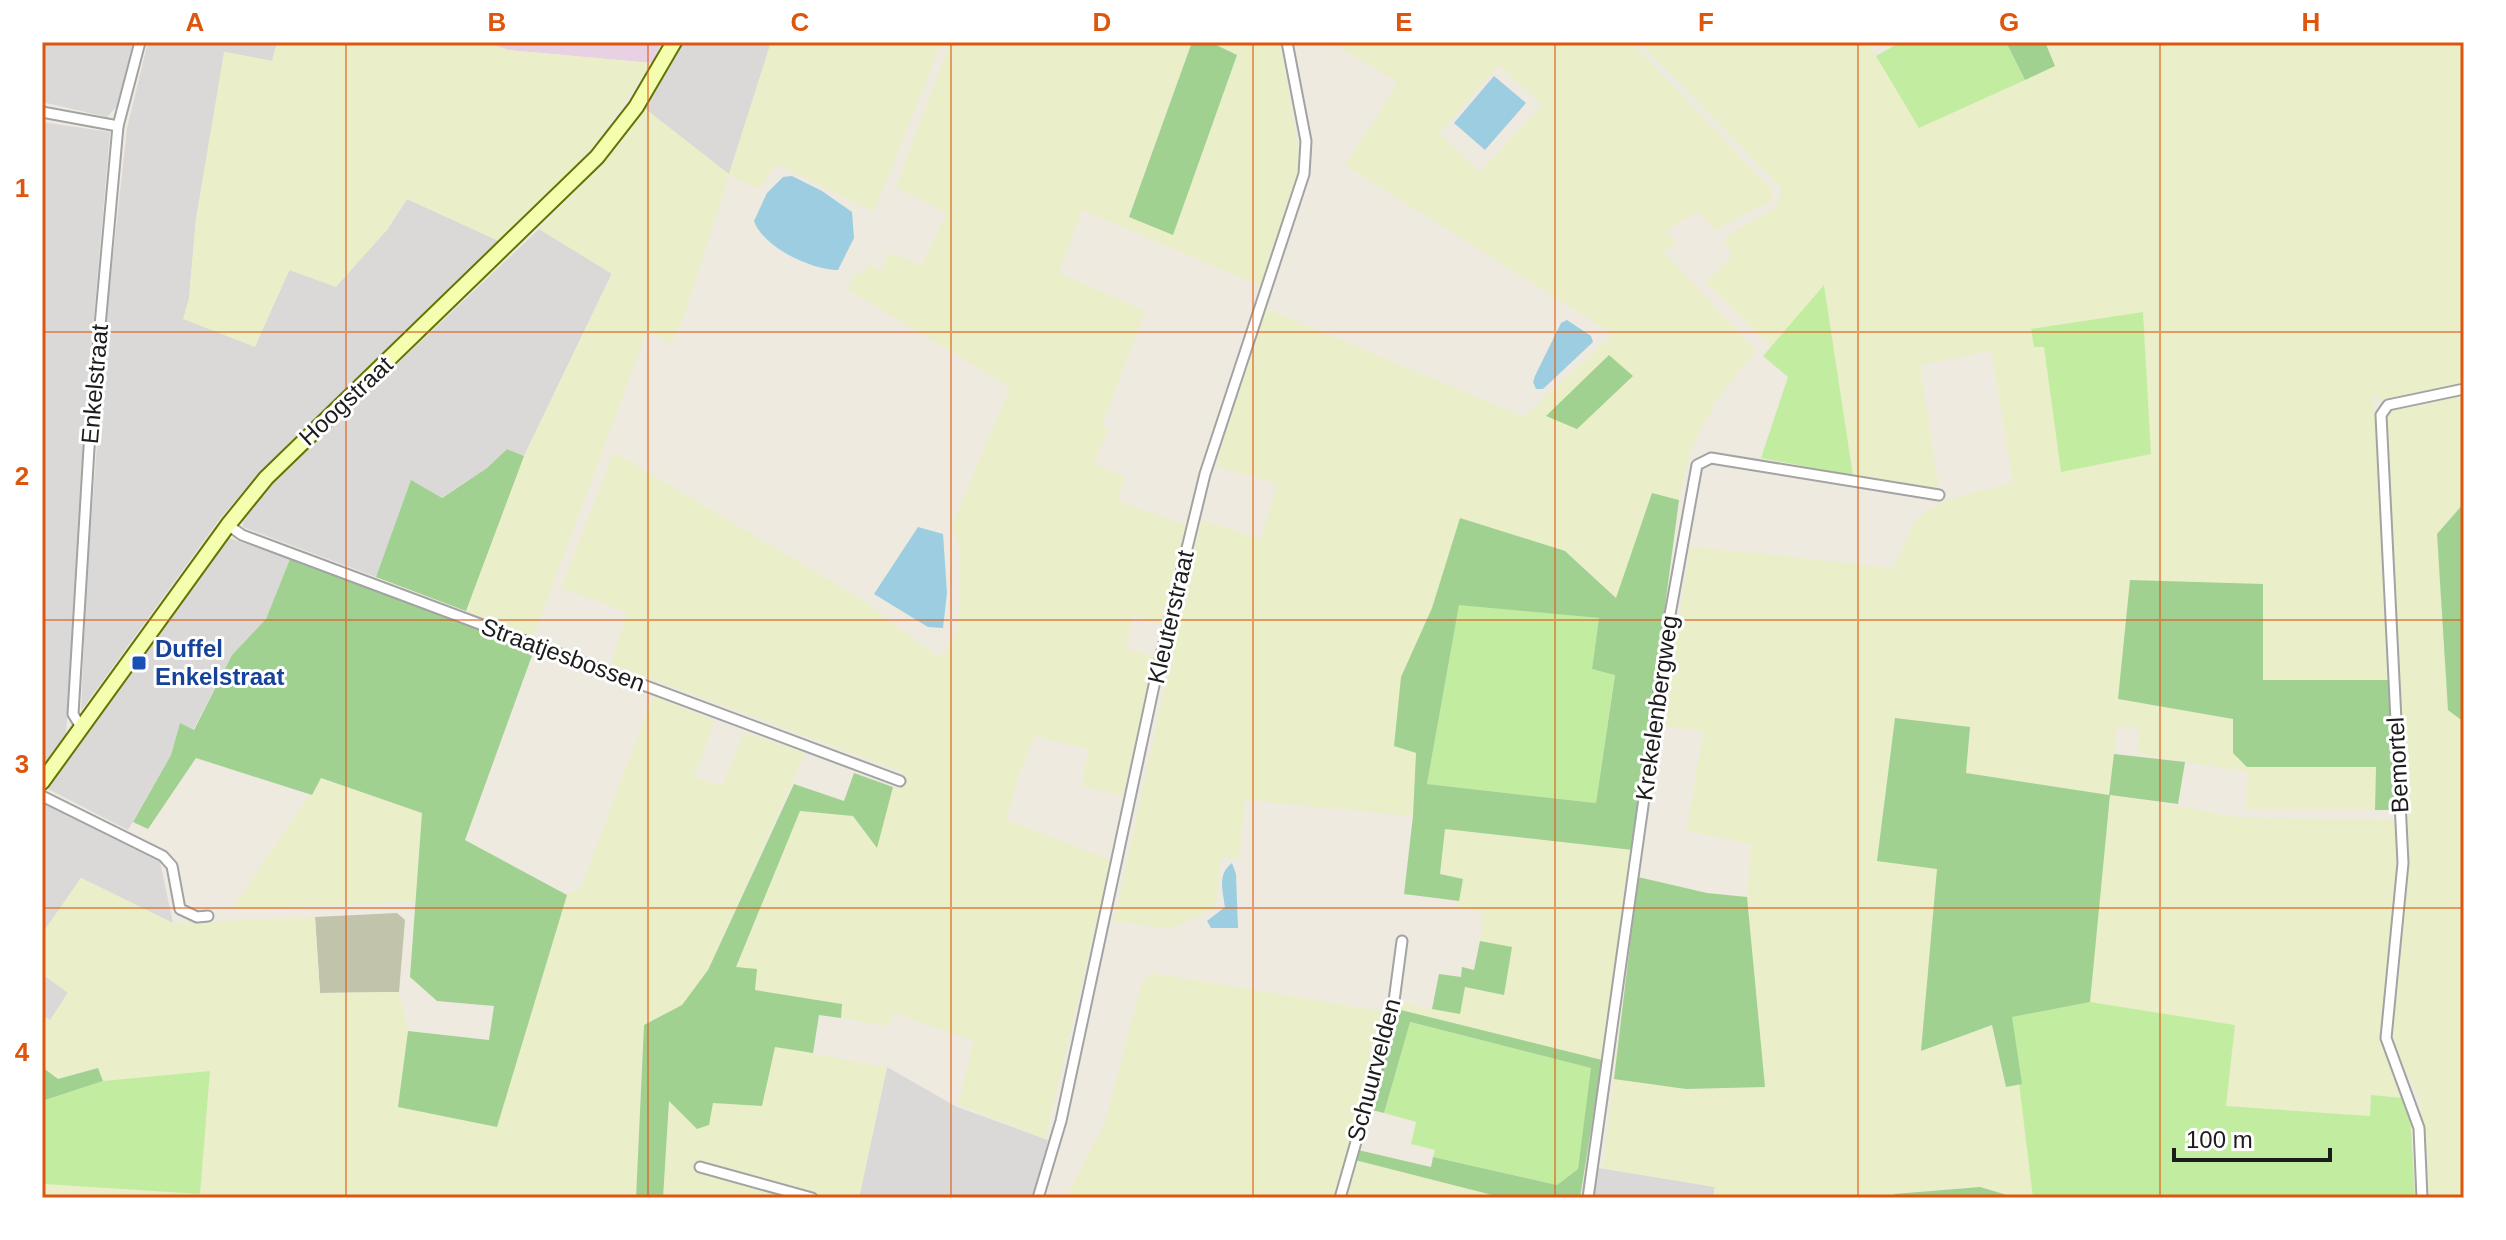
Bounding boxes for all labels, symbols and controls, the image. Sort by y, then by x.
text: A [186,7,205,37]
text: B [488,7,506,37]
text: C [791,7,810,37]
text: D [1093,7,1111,37]
text: E [1395,7,1413,37]
text: F [1698,7,1714,37]
text: G [1999,7,2019,37]
text: H [2302,7,2320,37]
text: 1 [15,173,29,203]
street label: Enkelstraat [76,323,113,445]
street label: Hoogstraat [294,351,398,451]
text: 2 [15,461,29,491]
street label: Kleuterstraat [1142,547,1199,686]
street label: Straatjesbossen [478,612,649,697]
street label: Krekelenbergweg [1630,614,1683,802]
place label: Duffel Enkelstraat [155,635,284,690]
marker: Duffel Enkelstraat [130,654,148,672]
street label: Bemortel [2382,716,2413,814]
text: 3 [15,749,29,779]
street label: Schuurvelden [1341,995,1406,1144]
text: 4 [15,1037,30,1067]
scale bar [2174,1112,2330,1162]
text: 100 m [2186,1126,2253,1153]

